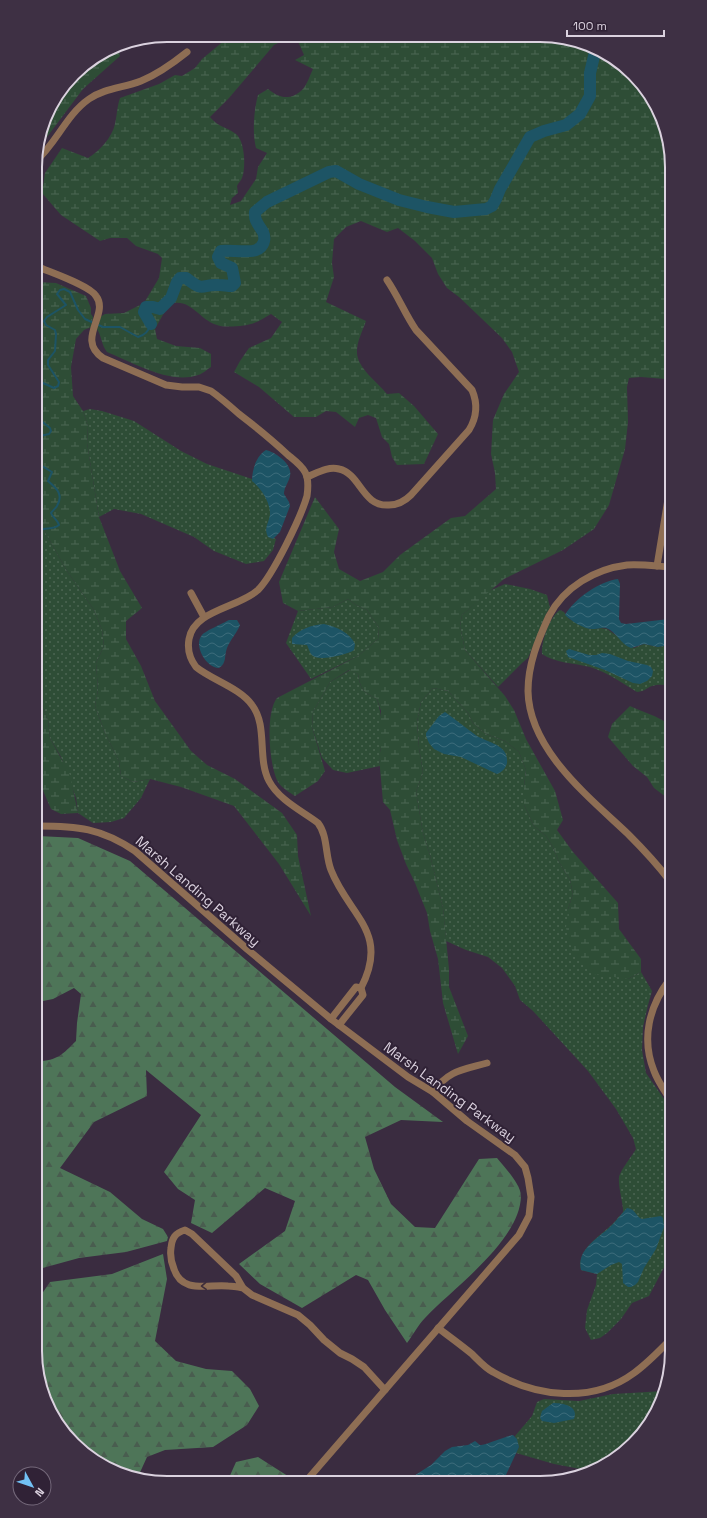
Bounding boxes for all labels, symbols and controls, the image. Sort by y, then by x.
scale bar [567,12,664,38]
text: 100 m [573,18,607,34]
street label: Marsh Landing Parkway [132,832,264,950]
street label: Marsh Landing Parkway [380,1038,520,1146]
one-way arrow [201,1282,207,1290]
north arrow [12,1466,52,1506]
text: N [32,1485,47,1500]

